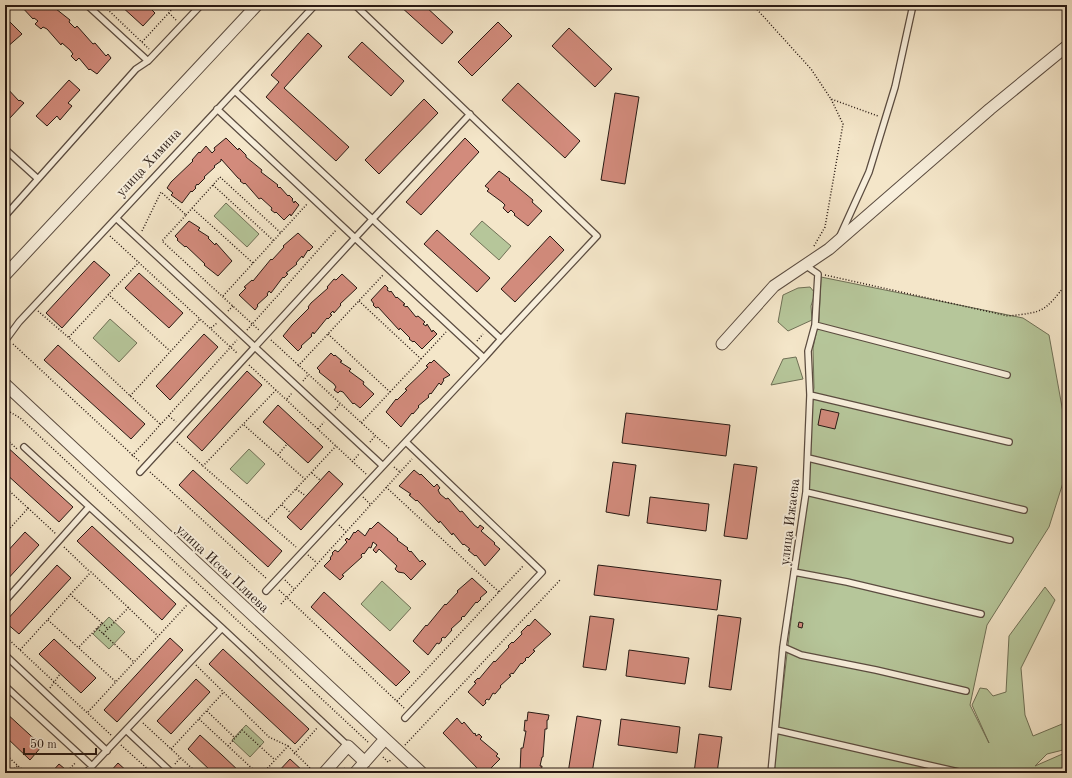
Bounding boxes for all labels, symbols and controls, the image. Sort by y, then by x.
street label: улица Химина [114,126,184,200]
street label: улица Ижаева [778,478,802,566]
street label: улица Иссы Плиева [173,522,272,615]
scale bar [24,730,96,756]
text: 50 m [30,738,57,751]

